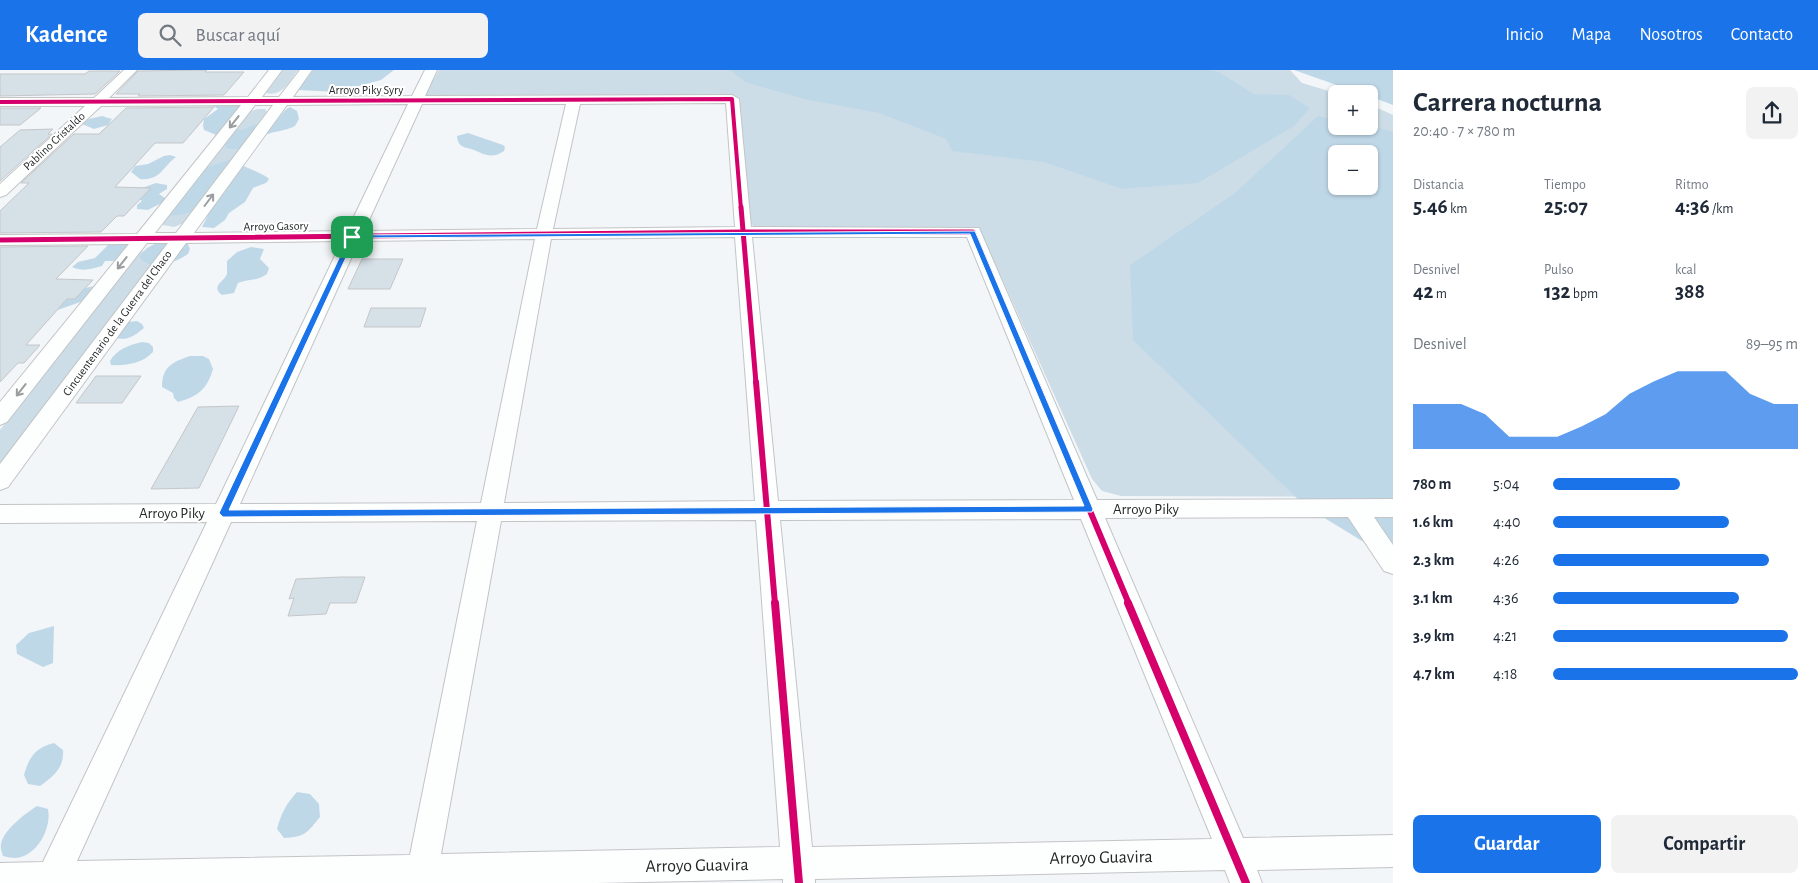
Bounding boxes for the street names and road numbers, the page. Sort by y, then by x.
street label: Arroyo Piky Syry [329,84,403,97]
street label: Pablino Cristaldo [21,110,87,172]
street label: Arroyo Gasory [243,219,309,234]
street label: Cincuentenario de la Guerra del Chaco [60,248,174,398]
street label: Arroyo Piky [1113,502,1180,517]
street label: Arroyo Piky [139,506,206,521]
street label: Arroyo Guavira [1049,848,1153,868]
street label: Arroyo Guavira [645,856,749,876]

